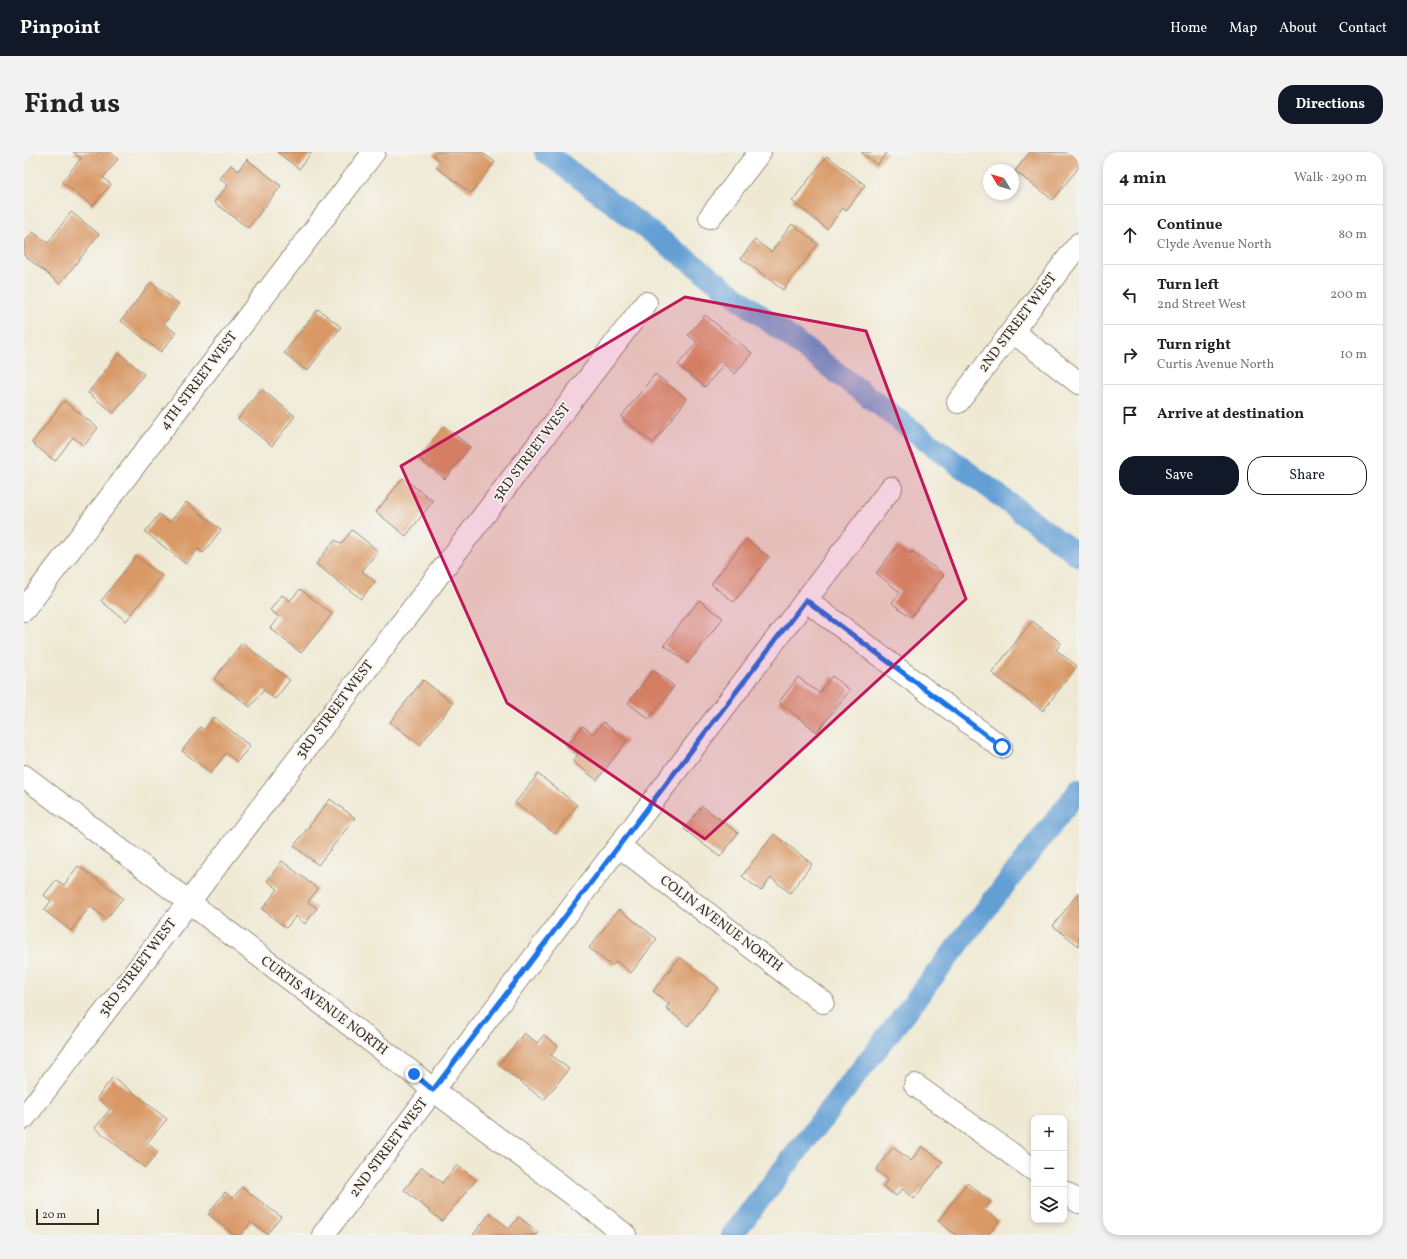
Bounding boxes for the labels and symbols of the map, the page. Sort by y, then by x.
north arrow [983,164,1019,200]
street label: 2ND STREET WEST [974,269,1062,377]
street label: 4TH STREET WEST [156,328,242,434]
street label: 3RD STREET WEST [489,400,575,506]
street label: 3RD STREET WEST [292,657,378,763]
route start [993,738,1011,756]
street label: COLIN AVENUE NORTH [656,871,786,977]
street label: 3RD STREET WEST [95,915,181,1021]
street label: CURTIS AVENUE NORTH [256,952,392,1060]
route end [405,1065,423,1083]
street label: 2ND STREET WEST [345,1094,433,1202]
scale bar [36,1207,99,1226]

